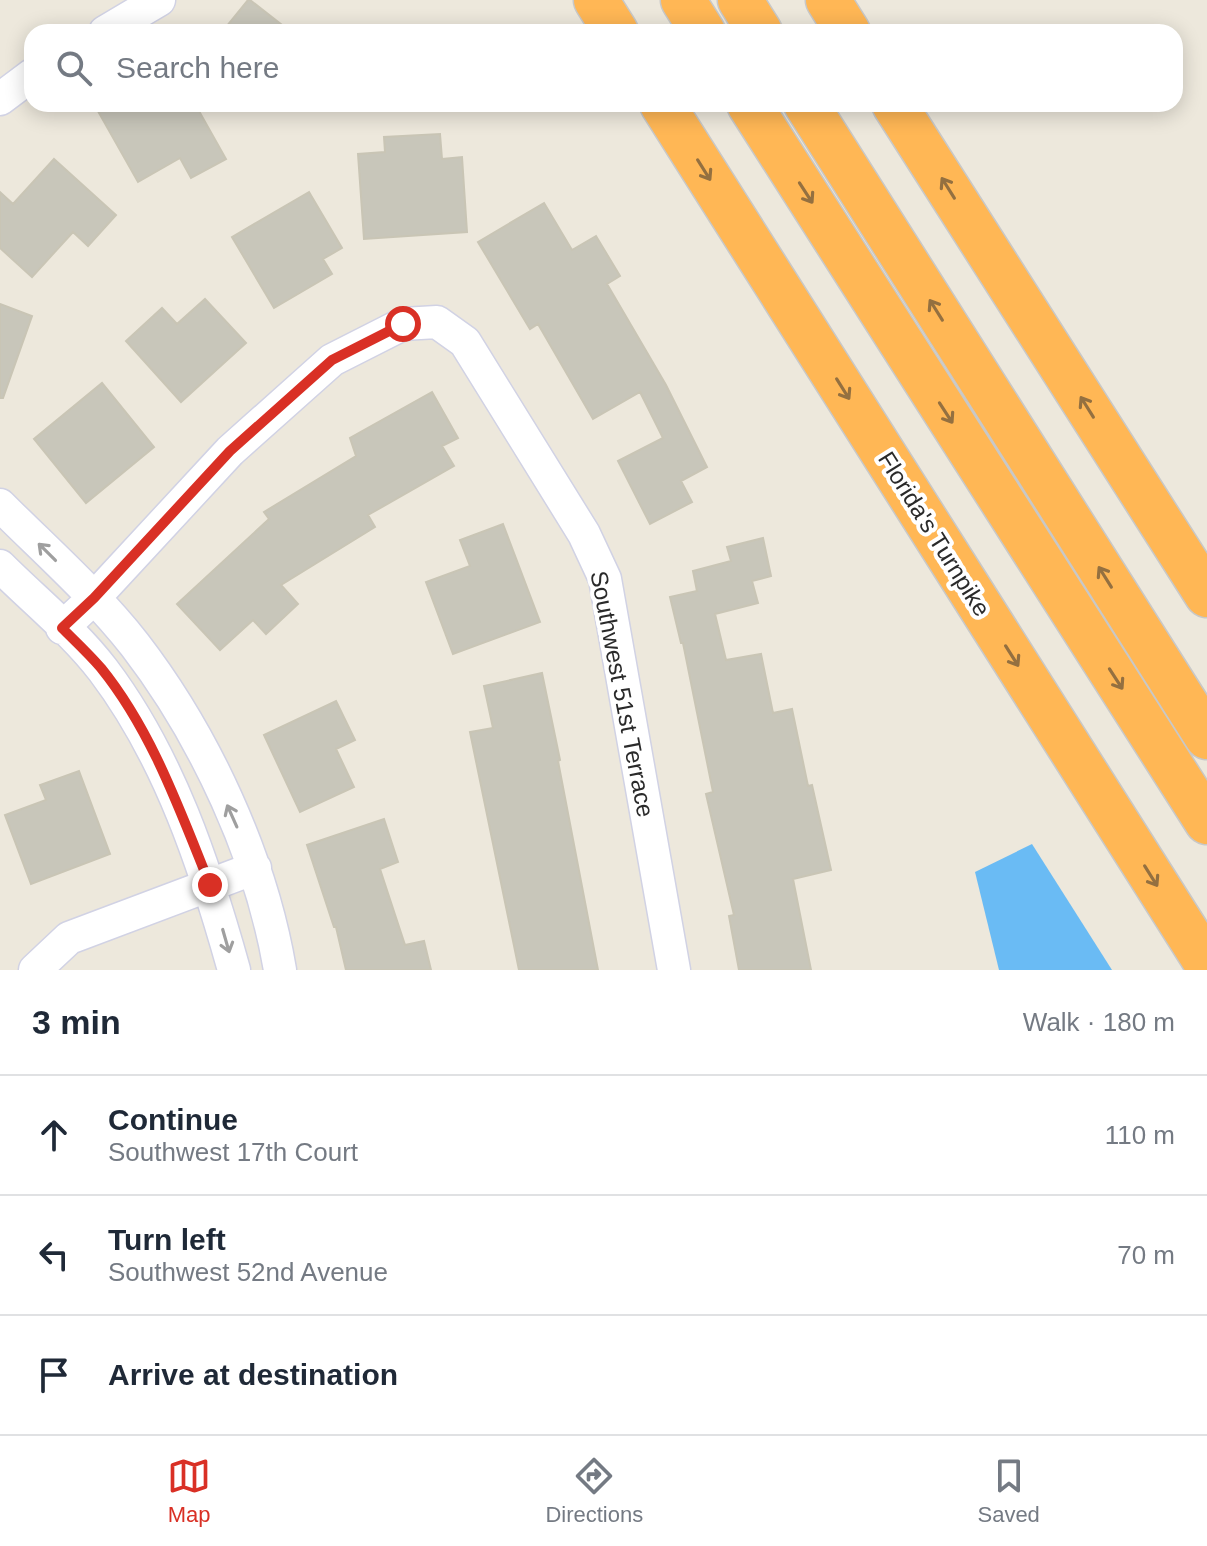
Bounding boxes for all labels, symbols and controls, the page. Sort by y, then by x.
search box [24,24,1183,112]
icon: search [52,46,96,90]
text: Search here [116,51,279,84]
one-way arrow [696,158,712,181]
one-way arrow [939,177,955,200]
one-way arrow [798,182,815,204]
one-way arrow [927,299,944,321]
route start [385,306,421,342]
one-way arrow [834,378,851,400]
one-way arrow [1079,397,1096,419]
one-way arrow [937,401,954,423]
street label: Florida's Turnpike [873,447,996,621]
one-way arrow [37,542,57,561]
one-way arrow [1096,566,1113,588]
street label: Southwest 51st Terrace [585,568,660,819]
one-way arrow [1003,645,1020,667]
one-way arrow [1108,667,1124,690]
one-way arrow [223,804,238,829]
one-way arrow [1144,864,1160,887]
route end [192,867,228,903]
one-way arrow [219,927,234,953]
text: 3 min [32,1003,121,1041]
text: Walk · 180 m [1023,1007,1175,1037]
text: Continue [108,1103,238,1136]
icon: ahead [32,1113,76,1157]
text: 110 m [1105,1120,1175,1150]
text: Southwest 17th Court [108,1137,358,1167]
text: Turn left [108,1223,226,1256]
icon: left [32,1233,76,1277]
text: 70 m [1117,1240,1175,1270]
text: Southwest 52nd Avenue [108,1257,388,1287]
icon: arrive [32,1353,76,1397]
text: Arrive at destination [108,1358,398,1391]
tab: Map [167,1454,211,1528]
tab: Directions [545,1454,643,1528]
tab: Saved [977,1454,1040,1528]

